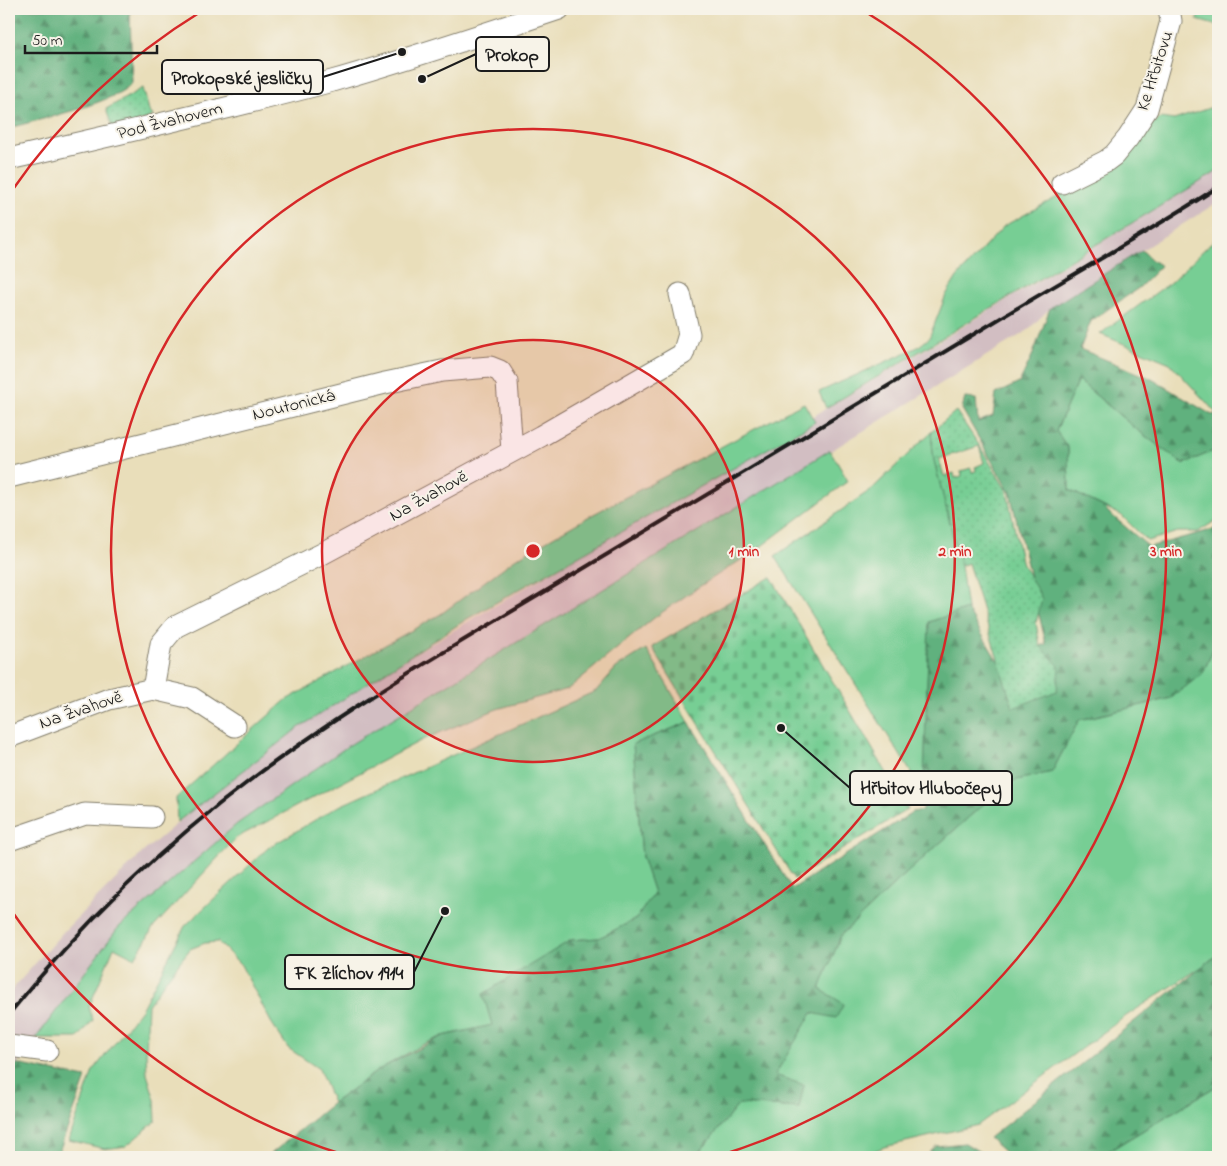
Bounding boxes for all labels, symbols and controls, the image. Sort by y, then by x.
scale bar [25,22,158,54]
street label: Ke Hřbitovu [1131,28,1181,114]
text: 50 m [32,30,63,52]
callout: Prokop [476,37,549,71]
text: Prokop [485,43,539,70]
callout: Prokopské jesličky [162,60,323,94]
text: Prokopské jesličky [172,66,313,95]
street label: Pod Žvahovem [115,96,225,148]
street label: Noutonická [250,383,338,429]
street label: Na Žvahově [385,464,474,529]
text: 1 min [729,541,760,563]
text: 2 min [938,541,972,563]
text: 3 min [1149,541,1182,563]
centre of rings [524,542,542,560]
street label: Na Žvahově [36,684,127,737]
callout: Hřbitov Hlubočepy [850,771,1012,805]
text: Hřbitov Hlubočepy [860,776,1002,805]
callout: FK Zlíchov 1914 [285,955,414,989]
text: FK Zlíchov 1914 [294,961,404,988]

